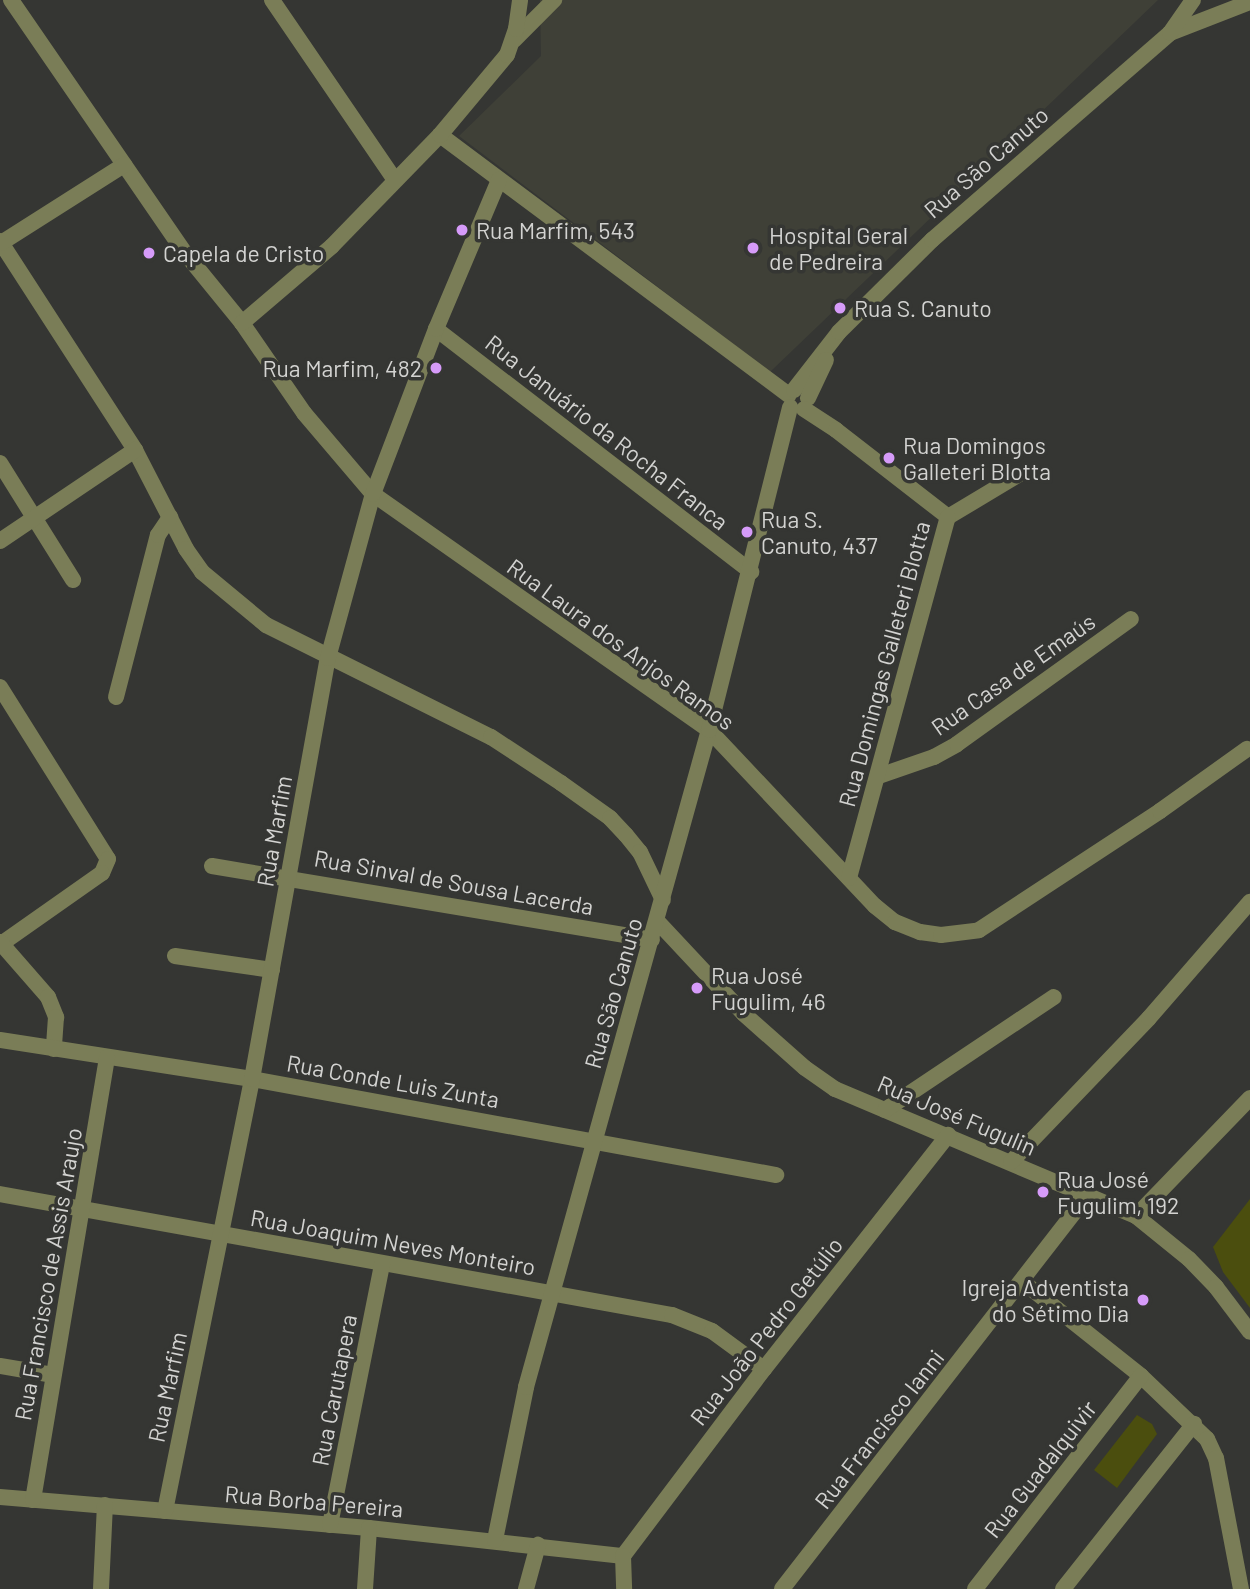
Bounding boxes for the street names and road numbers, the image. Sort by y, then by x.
street label: Rua São Canuto [918,101,1054,223]
street label: Rua Januário da Rocha Franca [480,329,734,535]
street label: Rua Domingas Galleteri Blotta [833,518,935,810]
street label: Rua Laura dos Anjos Ramos [502,552,740,736]
street label: Rua Casa de Emaús [926,607,1100,741]
street label: Rua Marfim [251,773,297,889]
street label: Rua Sinval de Sousa Lacerda [312,844,596,920]
street label: Rua São Canuto [578,914,648,1072]
street label: Rua Conde Luis Zunta [285,1049,501,1113]
street label: Rua José Fugulin [873,1069,1041,1161]
street label: Rua Francisco de Assis Araujo [9,1125,87,1423]
street label: Rua Joaquim Neves Monteiro [248,1203,538,1281]
street label: Rua João Pedro Getúlio [684,1231,848,1431]
street label: Rua Carutapera [306,1312,362,1468]
street label: Rua Marfim [142,1329,192,1445]
street label: Rua Francisco Ianni [808,1344,950,1514]
street label: Rua Guadalquivir [978,1395,1102,1543]
street label: Rua Borba Pereira [224,1479,404,1523]

